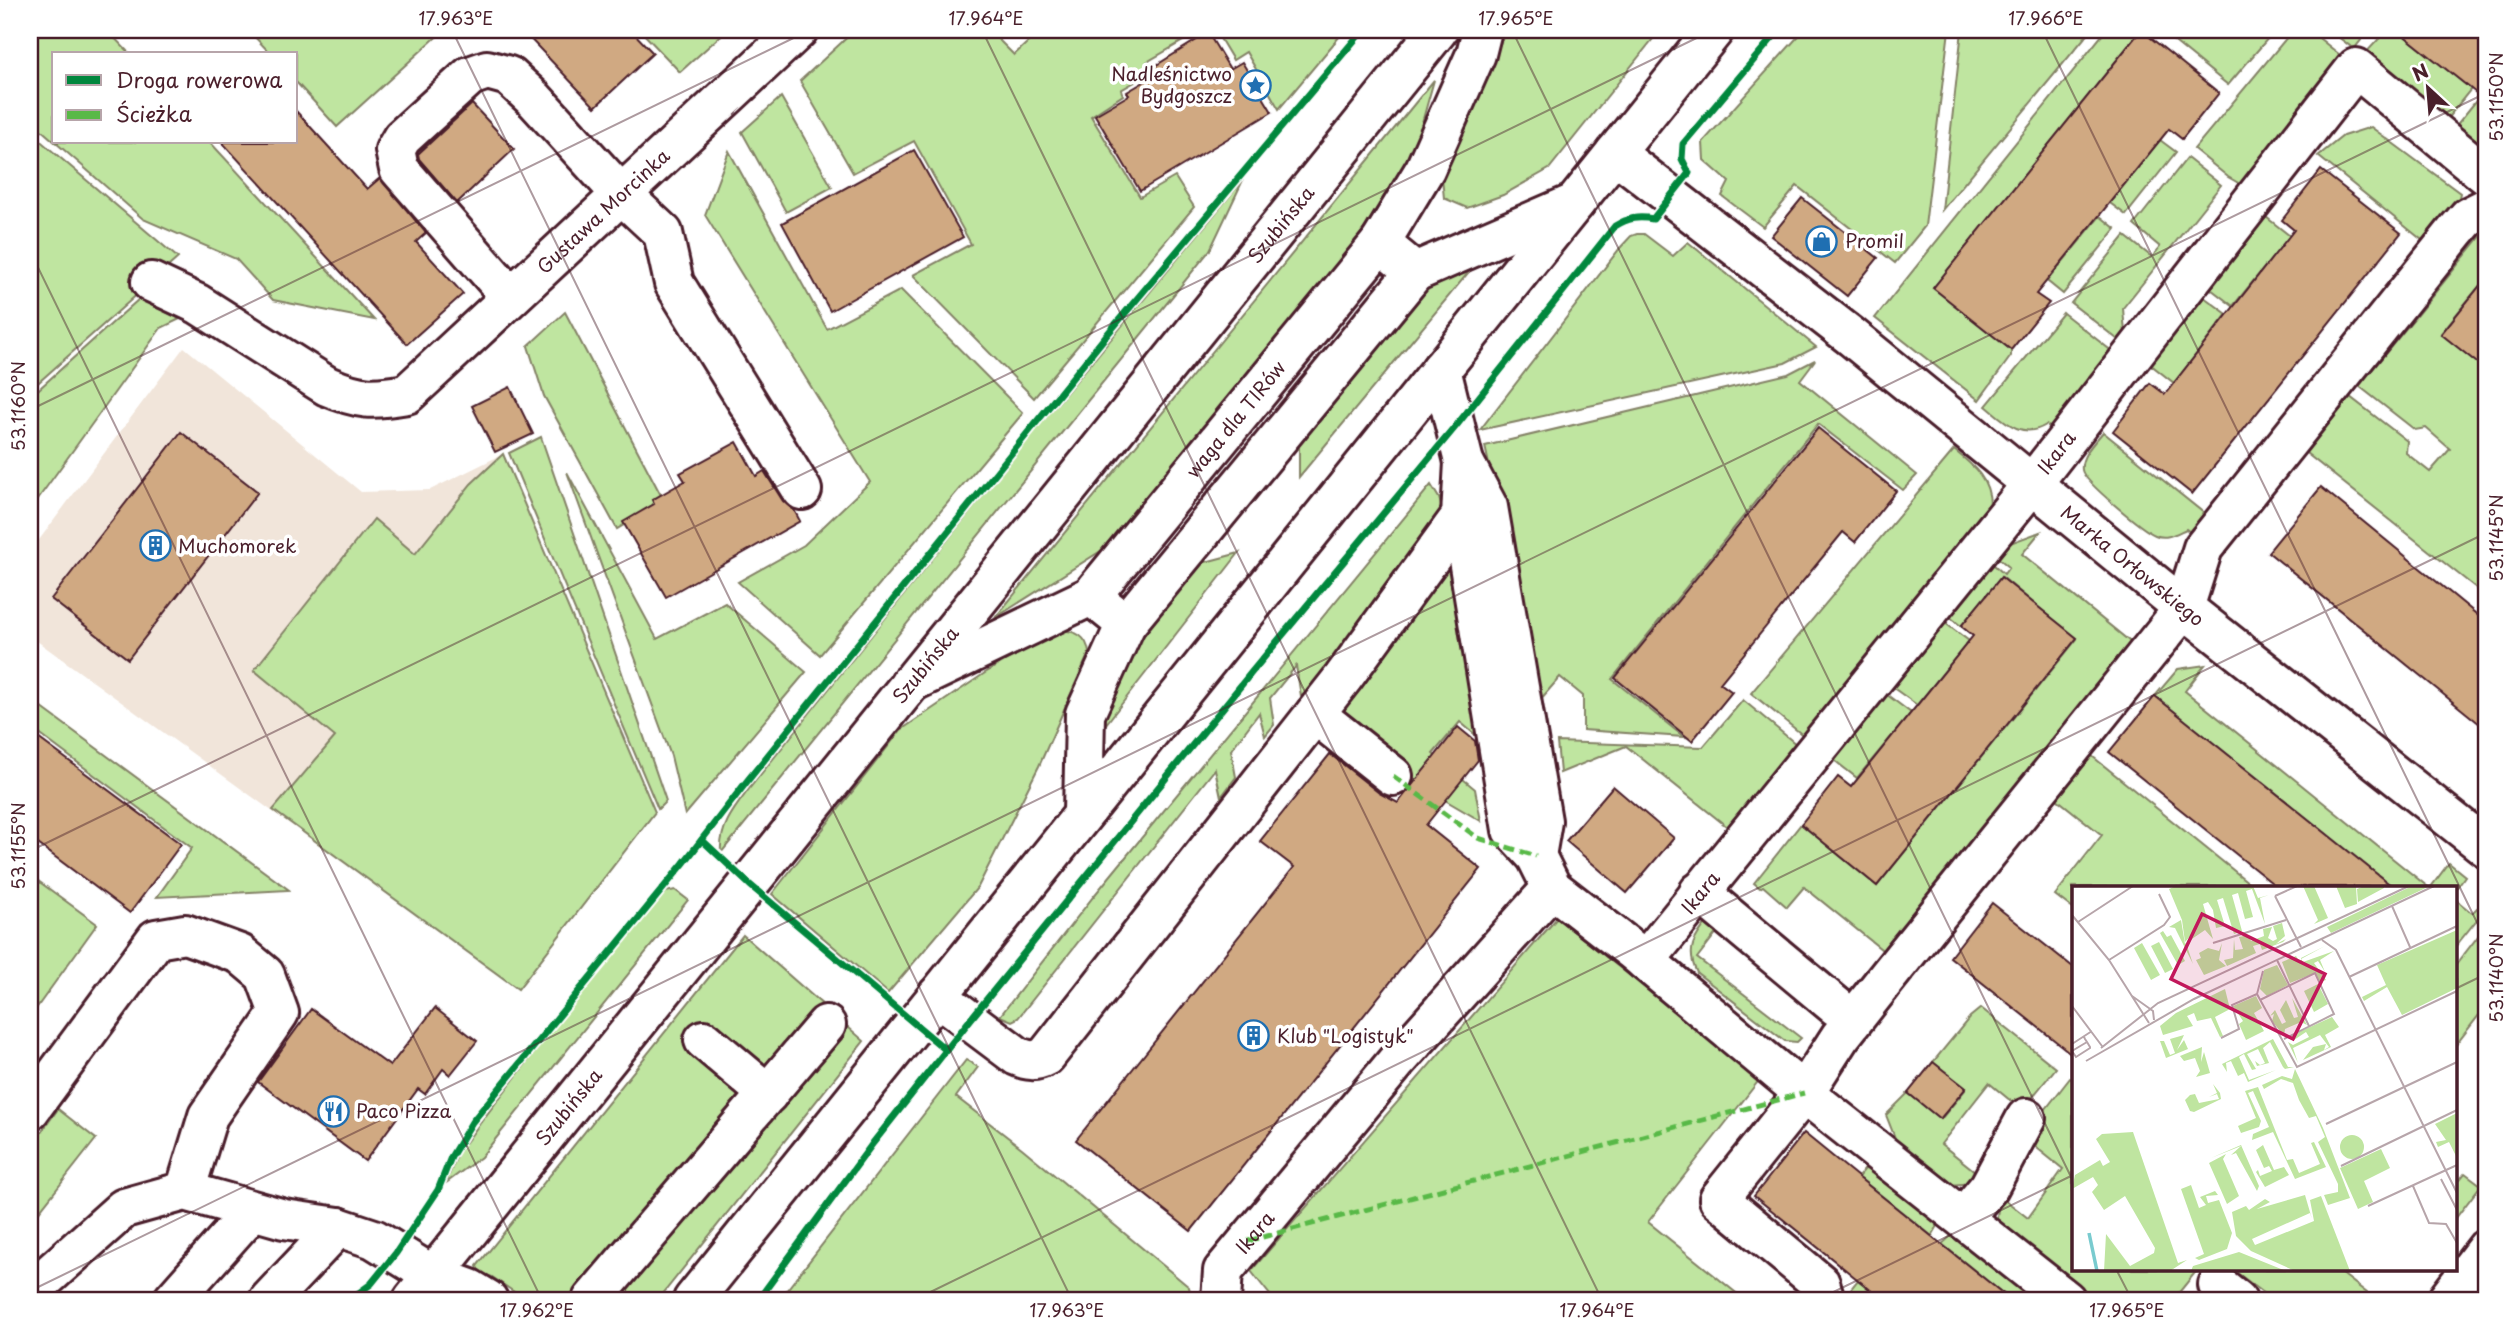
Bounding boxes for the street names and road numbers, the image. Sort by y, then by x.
street label: Gustawa Morcinka [530,141,675,280]
street label: Szubińska [1240,179,1320,269]
street label: waga dla TIRów [1178,354,1291,483]
street label: Ikara [2030,424,2082,480]
street label: Marka Orłowskiego [2055,498,2211,632]
street label: Szubińska [885,620,965,709]
street label: Ikara [1674,864,1726,920]
street label: Szubińska [528,1062,608,1151]
street label: Ikara [1228,1204,1280,1259]

